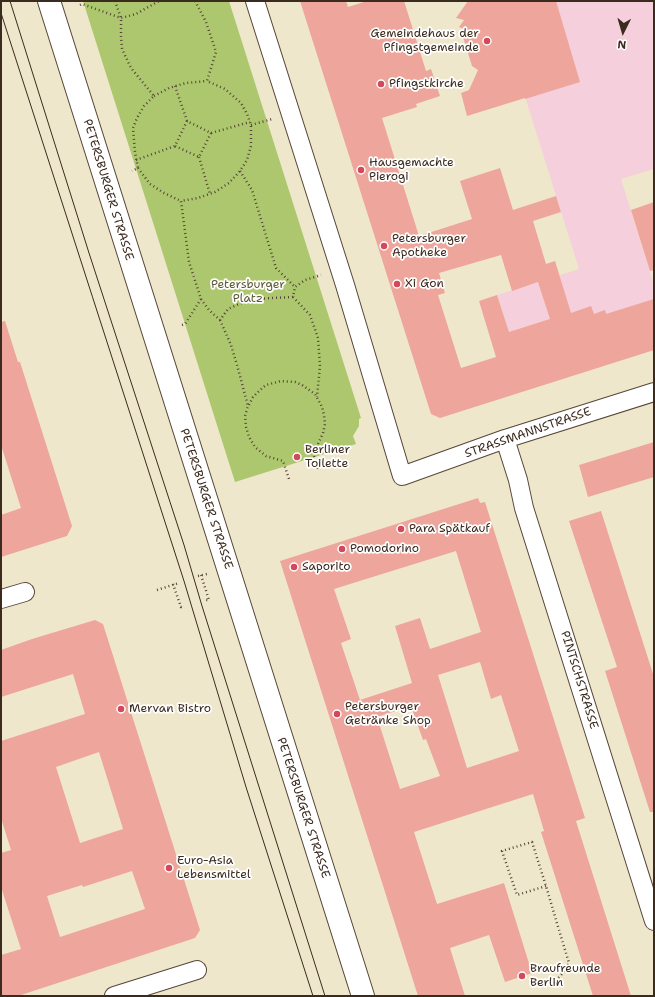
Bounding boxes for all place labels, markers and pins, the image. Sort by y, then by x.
place label: Gemeindehaus der Pfingstgemeinde [370,27,479,55]
marker: Gemeindehaus der Pfingstgemeinde [482,36,492,46]
place label: Pfingstkirche [389,77,464,91]
marker: Pfingstkirche [376,79,386,89]
place label: Hausgemachte Pierogi [369,156,454,184]
marker: Hausgemachte Pierogi [356,165,366,175]
place label: Petersburger Apotheke [392,232,466,260]
marker: Petersburger Apotheke [379,241,389,251]
place label: Xi Gon [405,277,444,291]
marker: Xi Gon [392,279,402,289]
place label: Berliner Toilette [305,443,350,471]
marker: Berliner Toilette [292,452,302,462]
place label: Para Spätkauf [409,522,490,536]
marker: Para Spätkauf [396,524,406,534]
place label: Pomodorino [350,542,419,556]
marker: Pomodorino [337,544,347,554]
place label: Saporito [302,560,351,574]
marker: Saporito [289,562,299,572]
place label: Petersburger Getränke Shop [345,700,431,728]
place label: Mervan Bistro [129,702,211,716]
marker: Mervan Bistro [116,704,126,714]
marker: Petersburger Getränke Shop [332,709,342,719]
place label: Euro-Asia Lebensmittel [177,854,251,882]
marker: Euro-Asia Lebensmittel [164,863,174,873]
place label: Braufreunde Berlin [530,962,601,990]
marker: Braufreunde Berlin [517,971,527,981]

